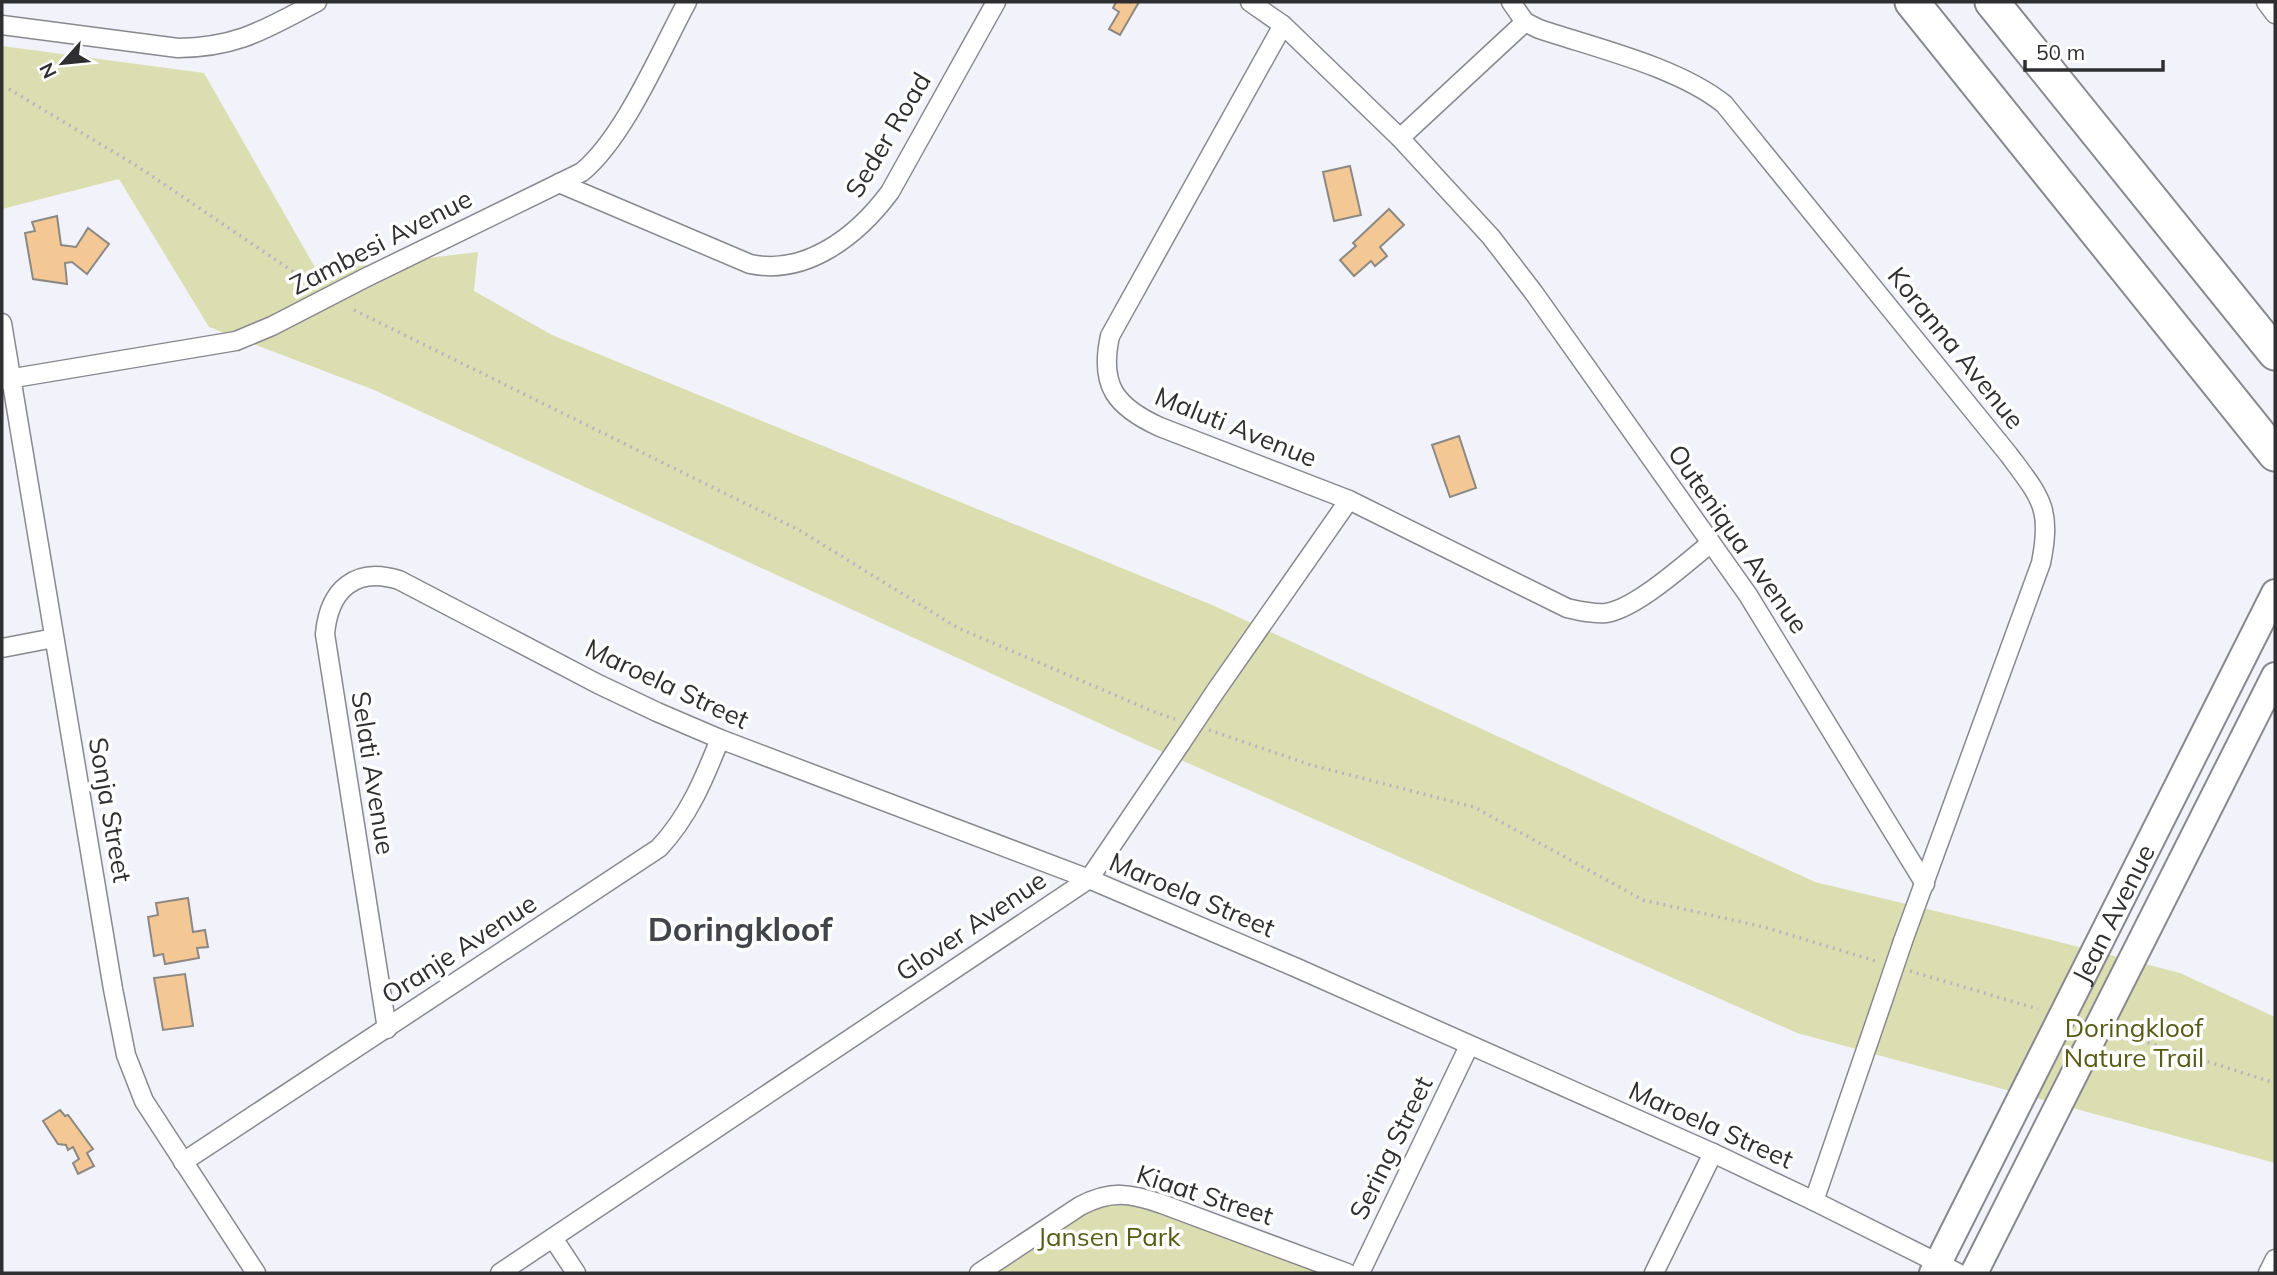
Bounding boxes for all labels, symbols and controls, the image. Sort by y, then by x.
north arrow [28,28,98,98]
scale bar [2025,28,2163,72]
text: 50 m [2036,39,2085,65]
text: N [34,59,62,83]
street label: Seder Road [837,66,938,203]
street label: Zambesi Avenue [284,181,477,302]
street label: Koranna Avenue [1881,260,2032,436]
street label: Maluti Avenue [1150,379,1322,474]
street label: Outeniqua Avenue [1661,438,1816,640]
street label: Maroela Street [580,631,754,736]
street label: Selati Avenue [344,689,403,857]
street label: Sonja Street [82,735,139,885]
street label: Jean Avenue [2065,839,2162,989]
street label: Maroela Street [1104,845,1280,944]
street label: Glover Avenue [889,863,1052,988]
street label: Oranje Avenue [375,886,542,1011]
district label: Doringkloof [648,908,833,949]
park label: Doringkloof Nature Trail [2064,1011,2205,1074]
street label: Sering Street [1342,1071,1439,1225]
street label: Maroela Street [1624,1074,1799,1176]
street label: Kiaat Street [1133,1157,1278,1232]
park label: Jansen Park [1037,1220,1181,1253]

